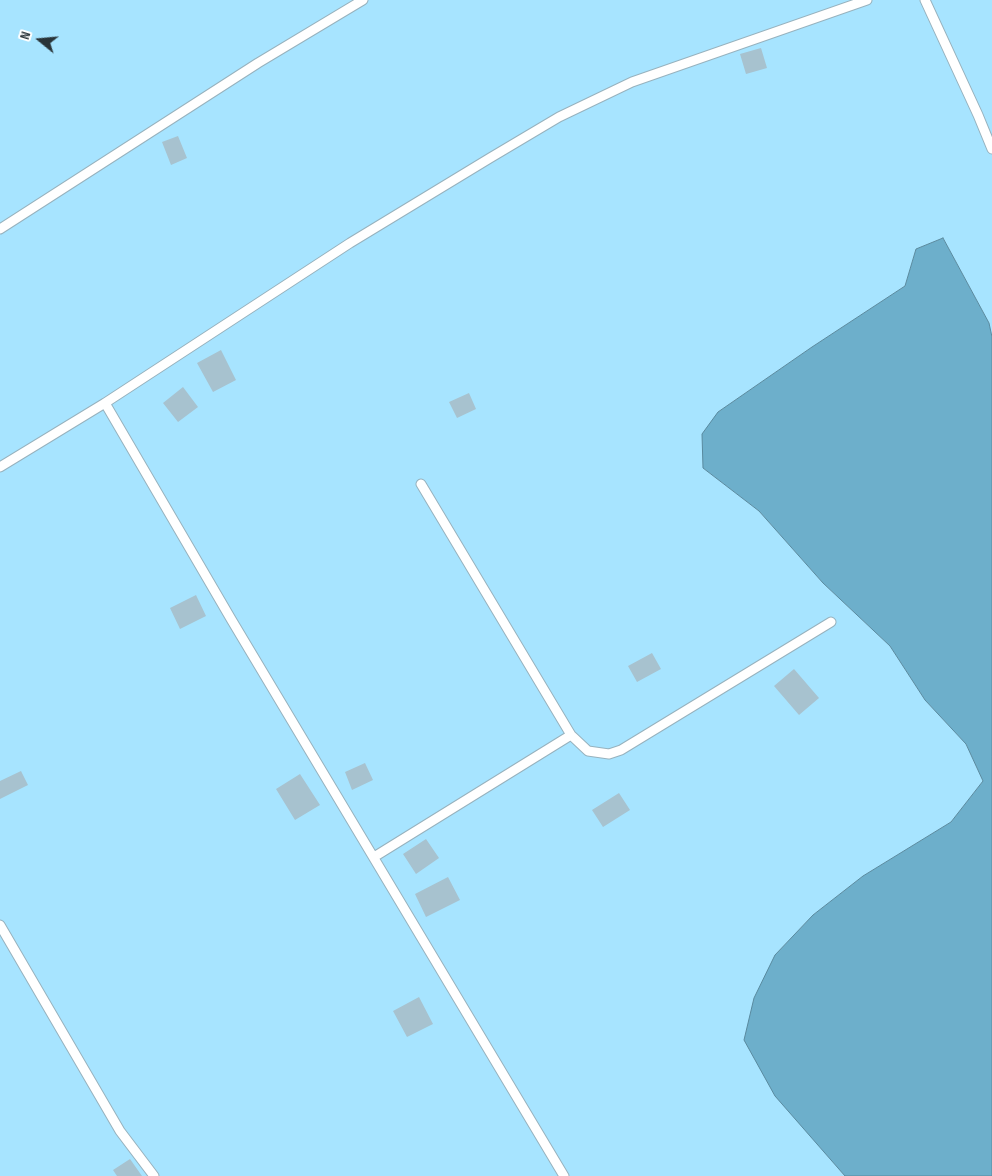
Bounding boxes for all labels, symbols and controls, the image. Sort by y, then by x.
north arrow [15,15,65,65]
text: N [16,29,34,42]

